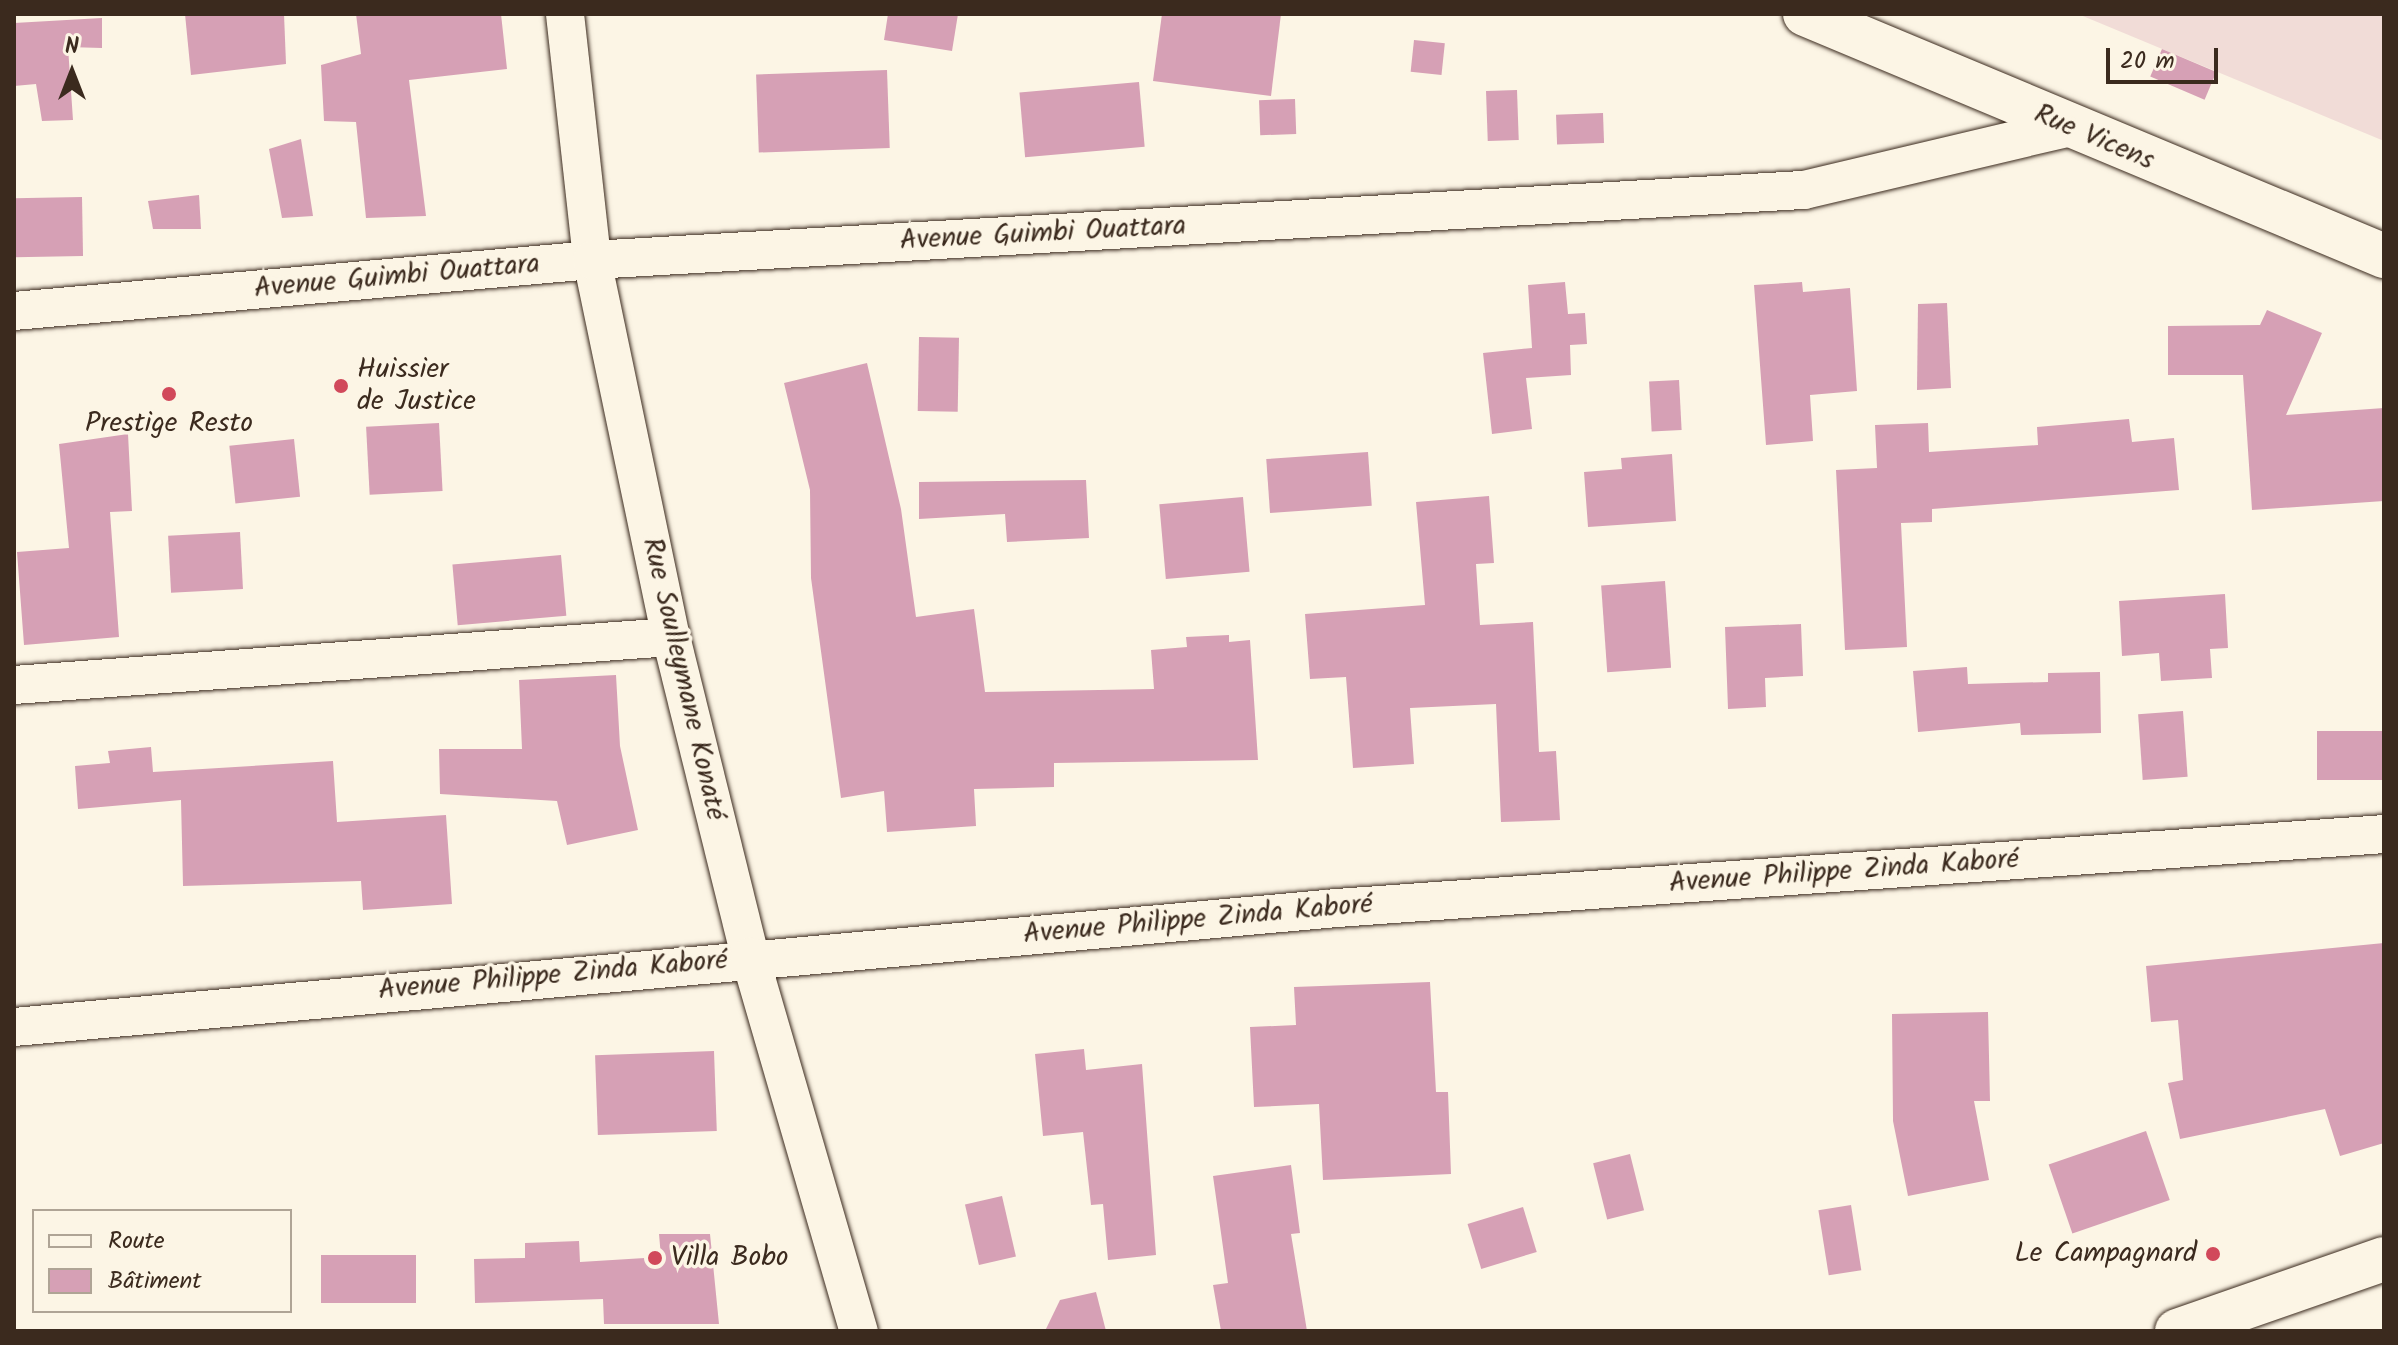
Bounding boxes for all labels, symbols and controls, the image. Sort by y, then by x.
text: N [65,30,79,65]
north arrow [32,32,112,112]
scale bar [2110,32,2222,82]
text: 20 m [2120,42,2175,81]
street label: Rue Vicens [2029,98,2159,178]
street label: Avenue Guimbi Ouattara [899,210,1187,258]
street label: Avenue Guimbi Ouattara [253,248,541,306]
place label: Huissier de Justice [357,353,476,419]
marker: Huissier de Justice [332,377,350,395]
marker: Prestige Resto [160,385,178,403]
place label: Prestige Resto [85,407,253,441]
street label: Rue Soulleymane Konaté [634,535,732,823]
street label: Avenue Philippe Zinda Kaboré [1668,843,2020,901]
street label: Avenue Philippe Zinda Kaboré [1022,888,1374,952]
street label: Avenue Philippe Zinda Kaboré [377,944,729,1008]
legend [32,1209,292,1313]
text: Route [108,1222,165,1261]
place label: Le Campagnard [2015,1237,2197,1271]
place label: Villa Bobo [671,1241,789,1275]
marker: Le Campagnard [2204,1245,2222,1263]
marker: Villa Bobo [646,1249,664,1267]
text: Bâtiment [108,1262,202,1301]

